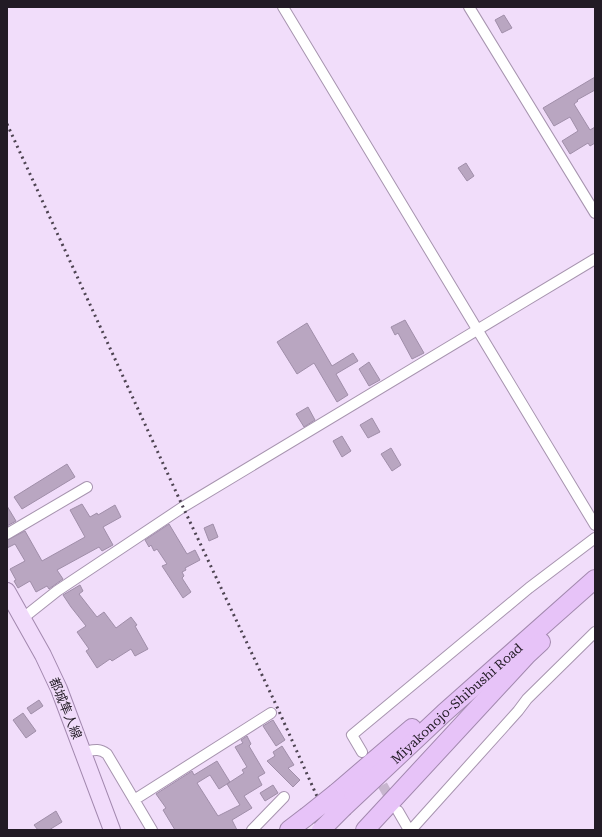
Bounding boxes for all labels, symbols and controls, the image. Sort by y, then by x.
street label: Miyakonojo-Shibushi Road [388,640,526,767]
street label: 都城隼人線 [46,675,85,741]

